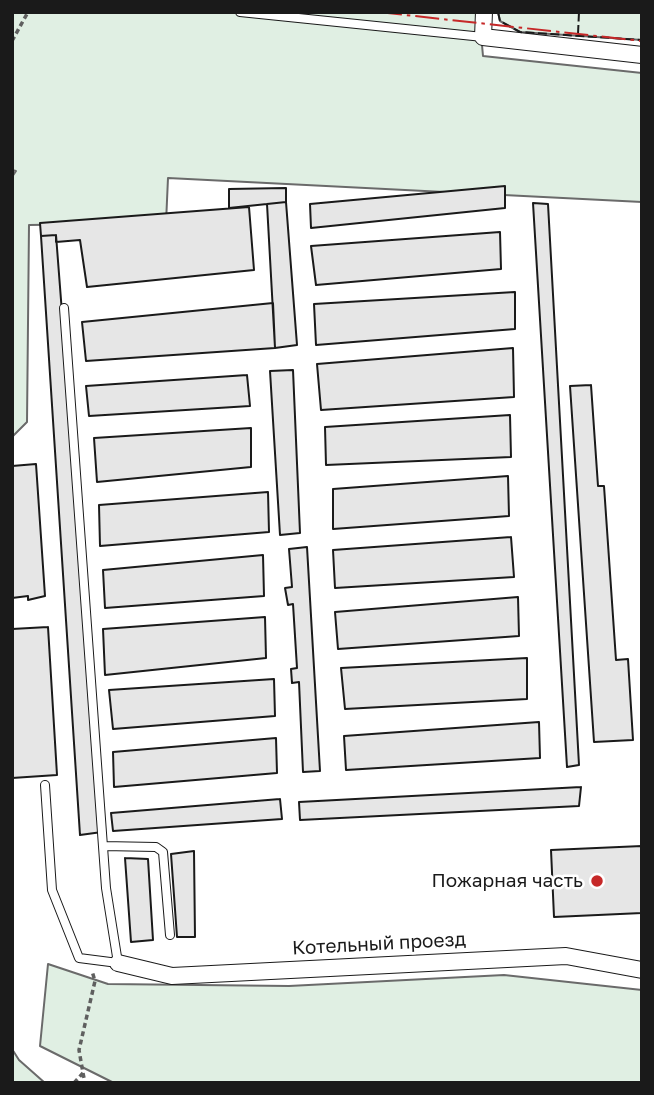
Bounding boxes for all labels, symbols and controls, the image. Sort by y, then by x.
place label: Пожарная часть [431,870,583,892]
marker: Пожарная часть [589,873,605,889]
street label: Котельный проезд [292,928,466,960]

